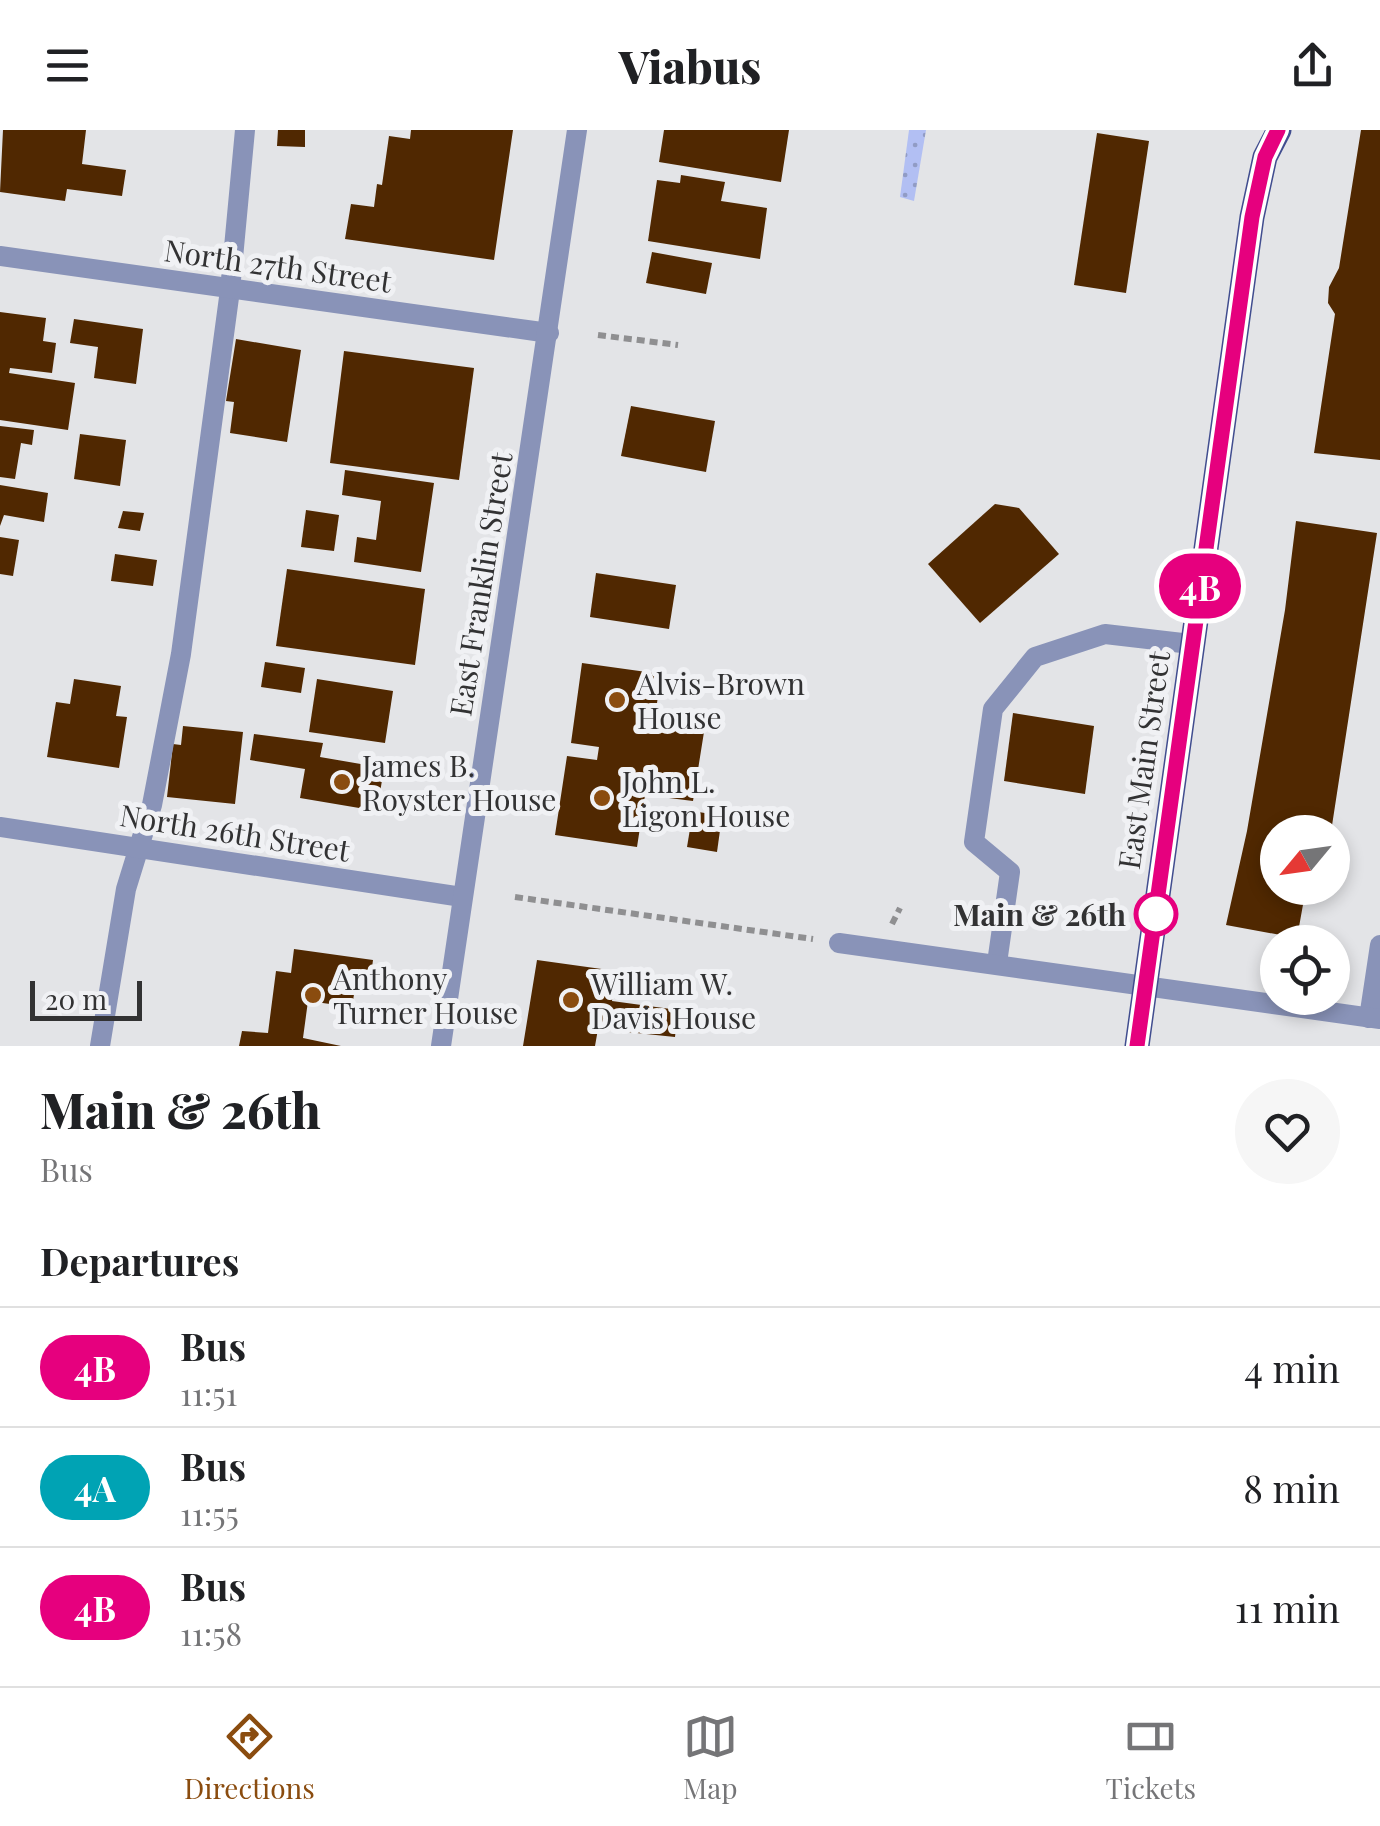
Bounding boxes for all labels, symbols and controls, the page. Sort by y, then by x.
text: Viabus [619,35,761,95]
icon: menu [40,38,95,93]
icon: share [1285,38,1340,93]
street label: North 27th Street [162,229,395,301]
street label: East Franklin Street [439,449,521,719]
line badge: 4B [1155,554,1245,618]
text: 4B [1179,563,1221,610]
street label: East Main Street [1108,648,1178,872]
place label: Alvis-Brown House [636,663,805,737]
marker: Alvis-Brown House [606,689,628,711]
place label: James B. Royster House [361,745,557,819]
place label: John L. Ligon House [621,761,790,835]
marker: James B. Royster House [331,771,353,793]
marker: John L. Ligon House [591,787,613,809]
street label: North 26th Street [117,794,353,870]
north arrow [1260,815,1350,905]
map controls [1260,815,1350,1015]
marker: Main & 26th [1135,893,1177,935]
place label: Main & 26th [953,894,1126,934]
button: locate [1260,925,1350,1015]
place label: Anthony Turner House [332,958,518,1032]
place label: William W. Davis House [590,963,756,1037]
scale bar [30,976,142,1020]
text: 20 m [45,980,107,1017]
marker: Anthony Turner House [302,984,324,1006]
marker: William W. Davis House [560,989,582,1011]
text: Main & 26th [40,1077,321,1141]
button: heart [1235,1079,1340,1184]
text: Bus [40,1147,93,1190]
text: Departures [40,1235,239,1286]
text: Bus [180,1320,246,1371]
text: 4 min [1244,1342,1340,1393]
text: 4B [74,1344,116,1391]
text: 11:51 [180,1371,237,1414]
text: Bus [180,1440,246,1491]
text: 8 min [1243,1462,1340,1513]
text: 4A [74,1464,116,1511]
text: 11:55 [180,1491,239,1534]
text: Bus [180,1560,246,1611]
text: 11 min [1235,1582,1340,1633]
text: 4B [74,1584,116,1631]
text: 11:58 [180,1611,242,1654]
tab: Directions [184,1709,315,1806]
tab: Map [683,1709,738,1806]
tab: Tickets [1106,1709,1196,1806]

